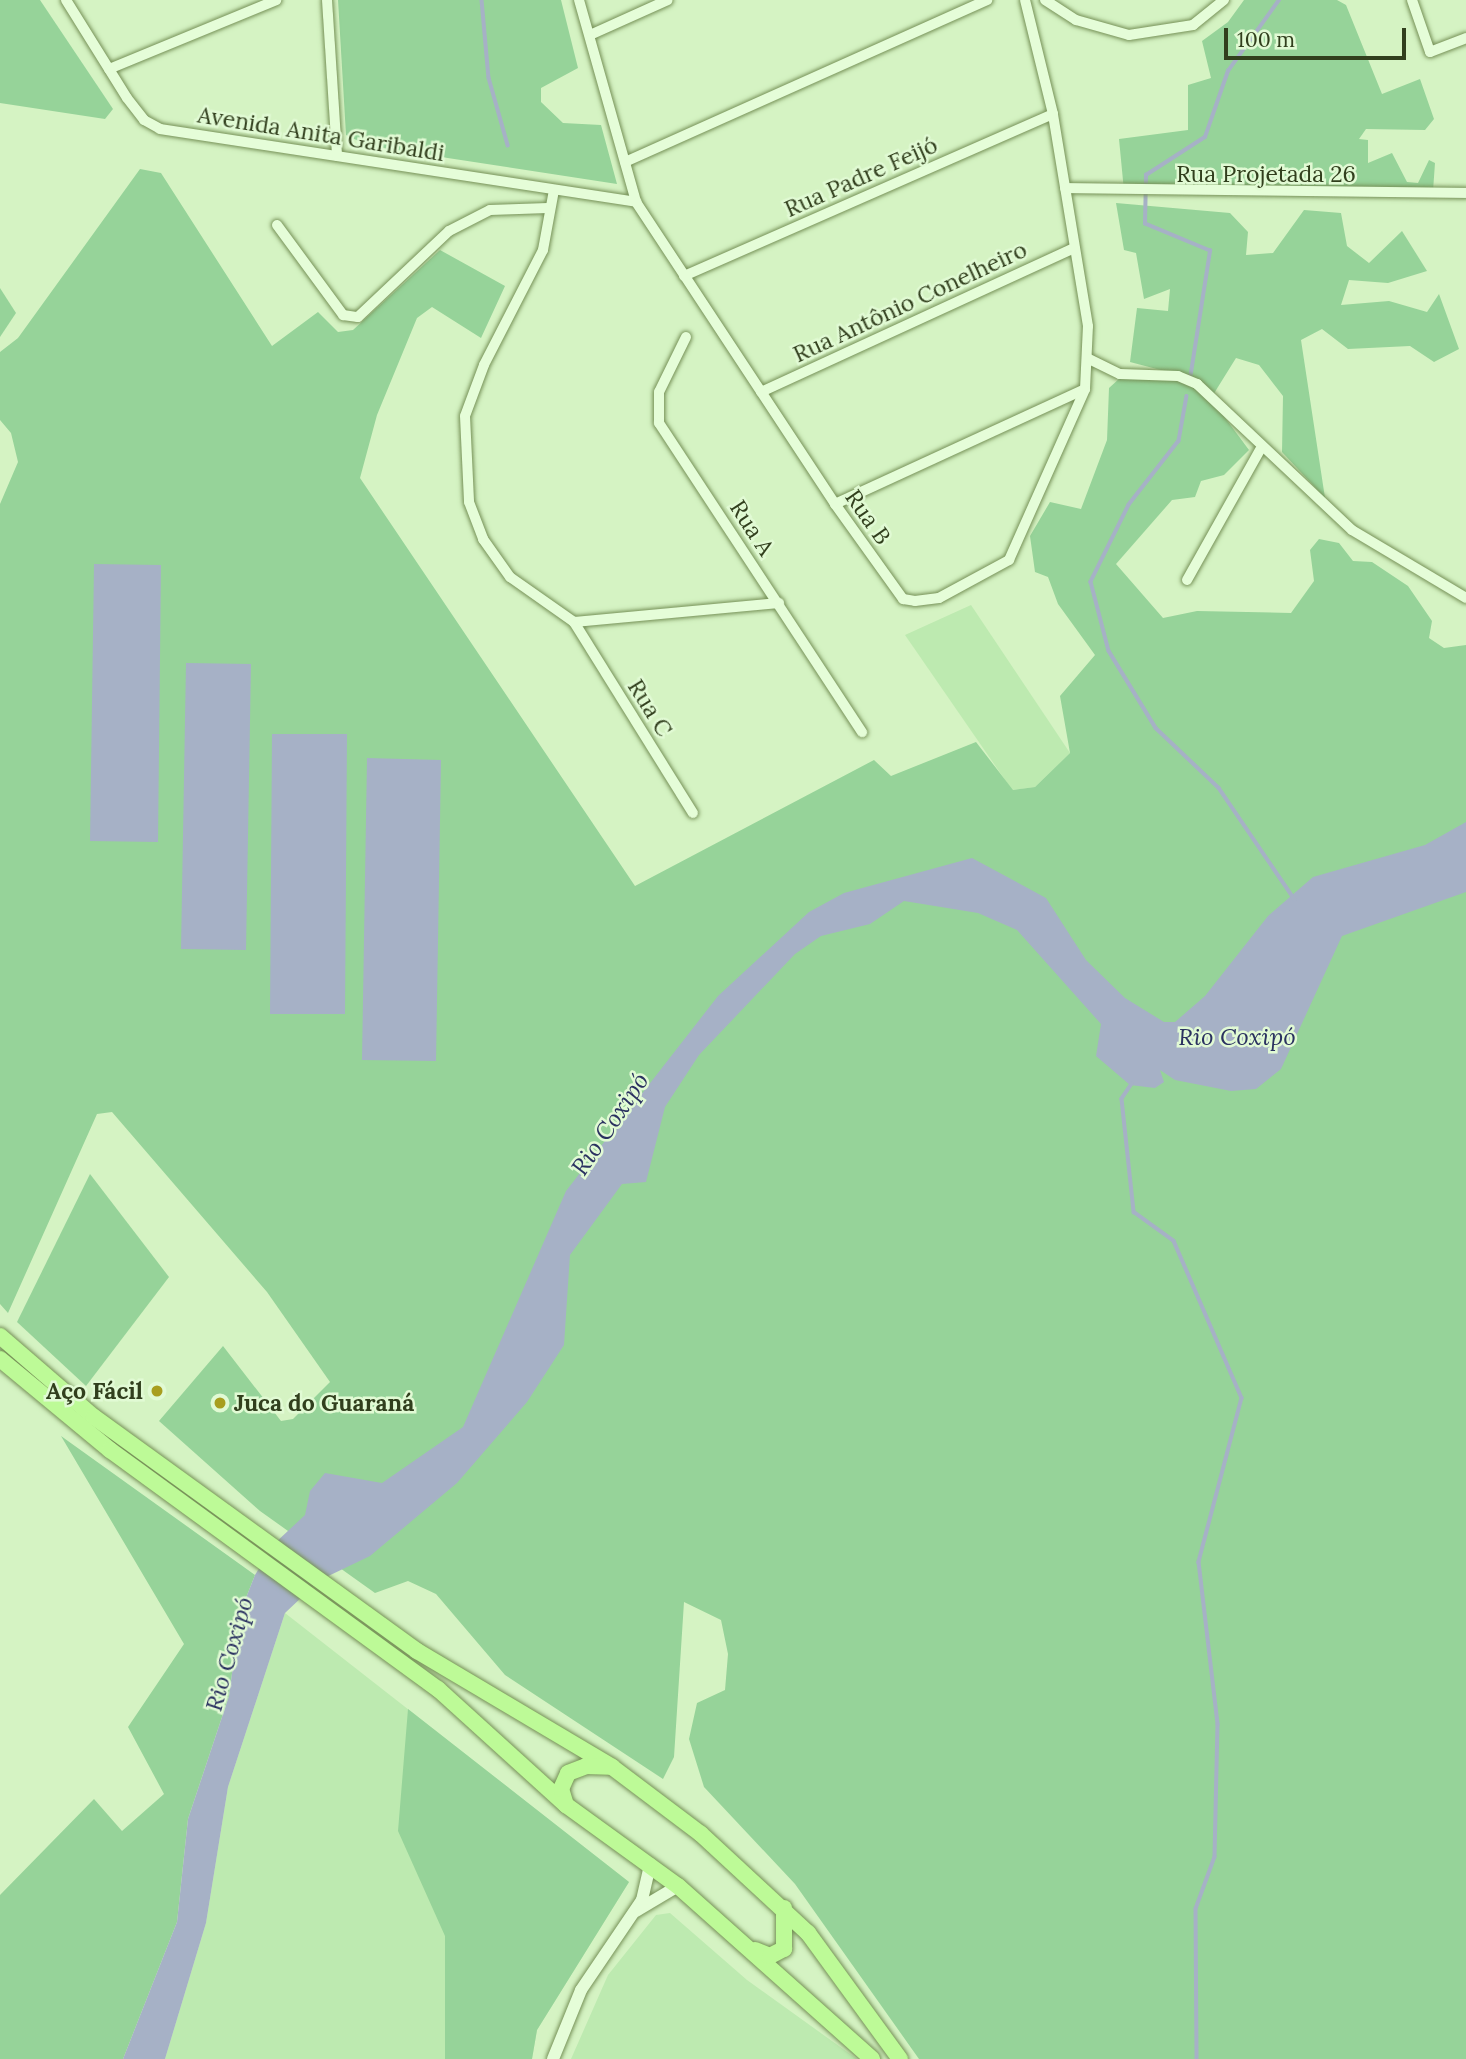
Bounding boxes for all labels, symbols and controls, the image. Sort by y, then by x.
scale bar [1228,14,1410,58]
text: 100 m [1237,26,1295,53]
street label: Avenida Anita Garibaldi [196,101,446,167]
street label: Rua Padre Feijó [780,131,942,223]
street label: Rua Projetada 26 [1176,160,1356,188]
street label: Rua Antônio Conelheiro [789,236,1031,368]
street label: Rua B [839,484,897,550]
street label: Rua A [724,495,780,561]
street label: Rua C [622,674,678,742]
water label: Rio Coxipó [1178,1023,1296,1051]
water label: Rio Coxipó [565,1067,655,1181]
place label: Aço Fácil [46,1377,143,1405]
marker: Aço Fácil [149,1383,165,1399]
place label: Juca do Guaraná [234,1389,414,1417]
marker: Juca do Guaraná [212,1395,228,1411]
water label: Rio Coxipó [199,1594,259,1714]

